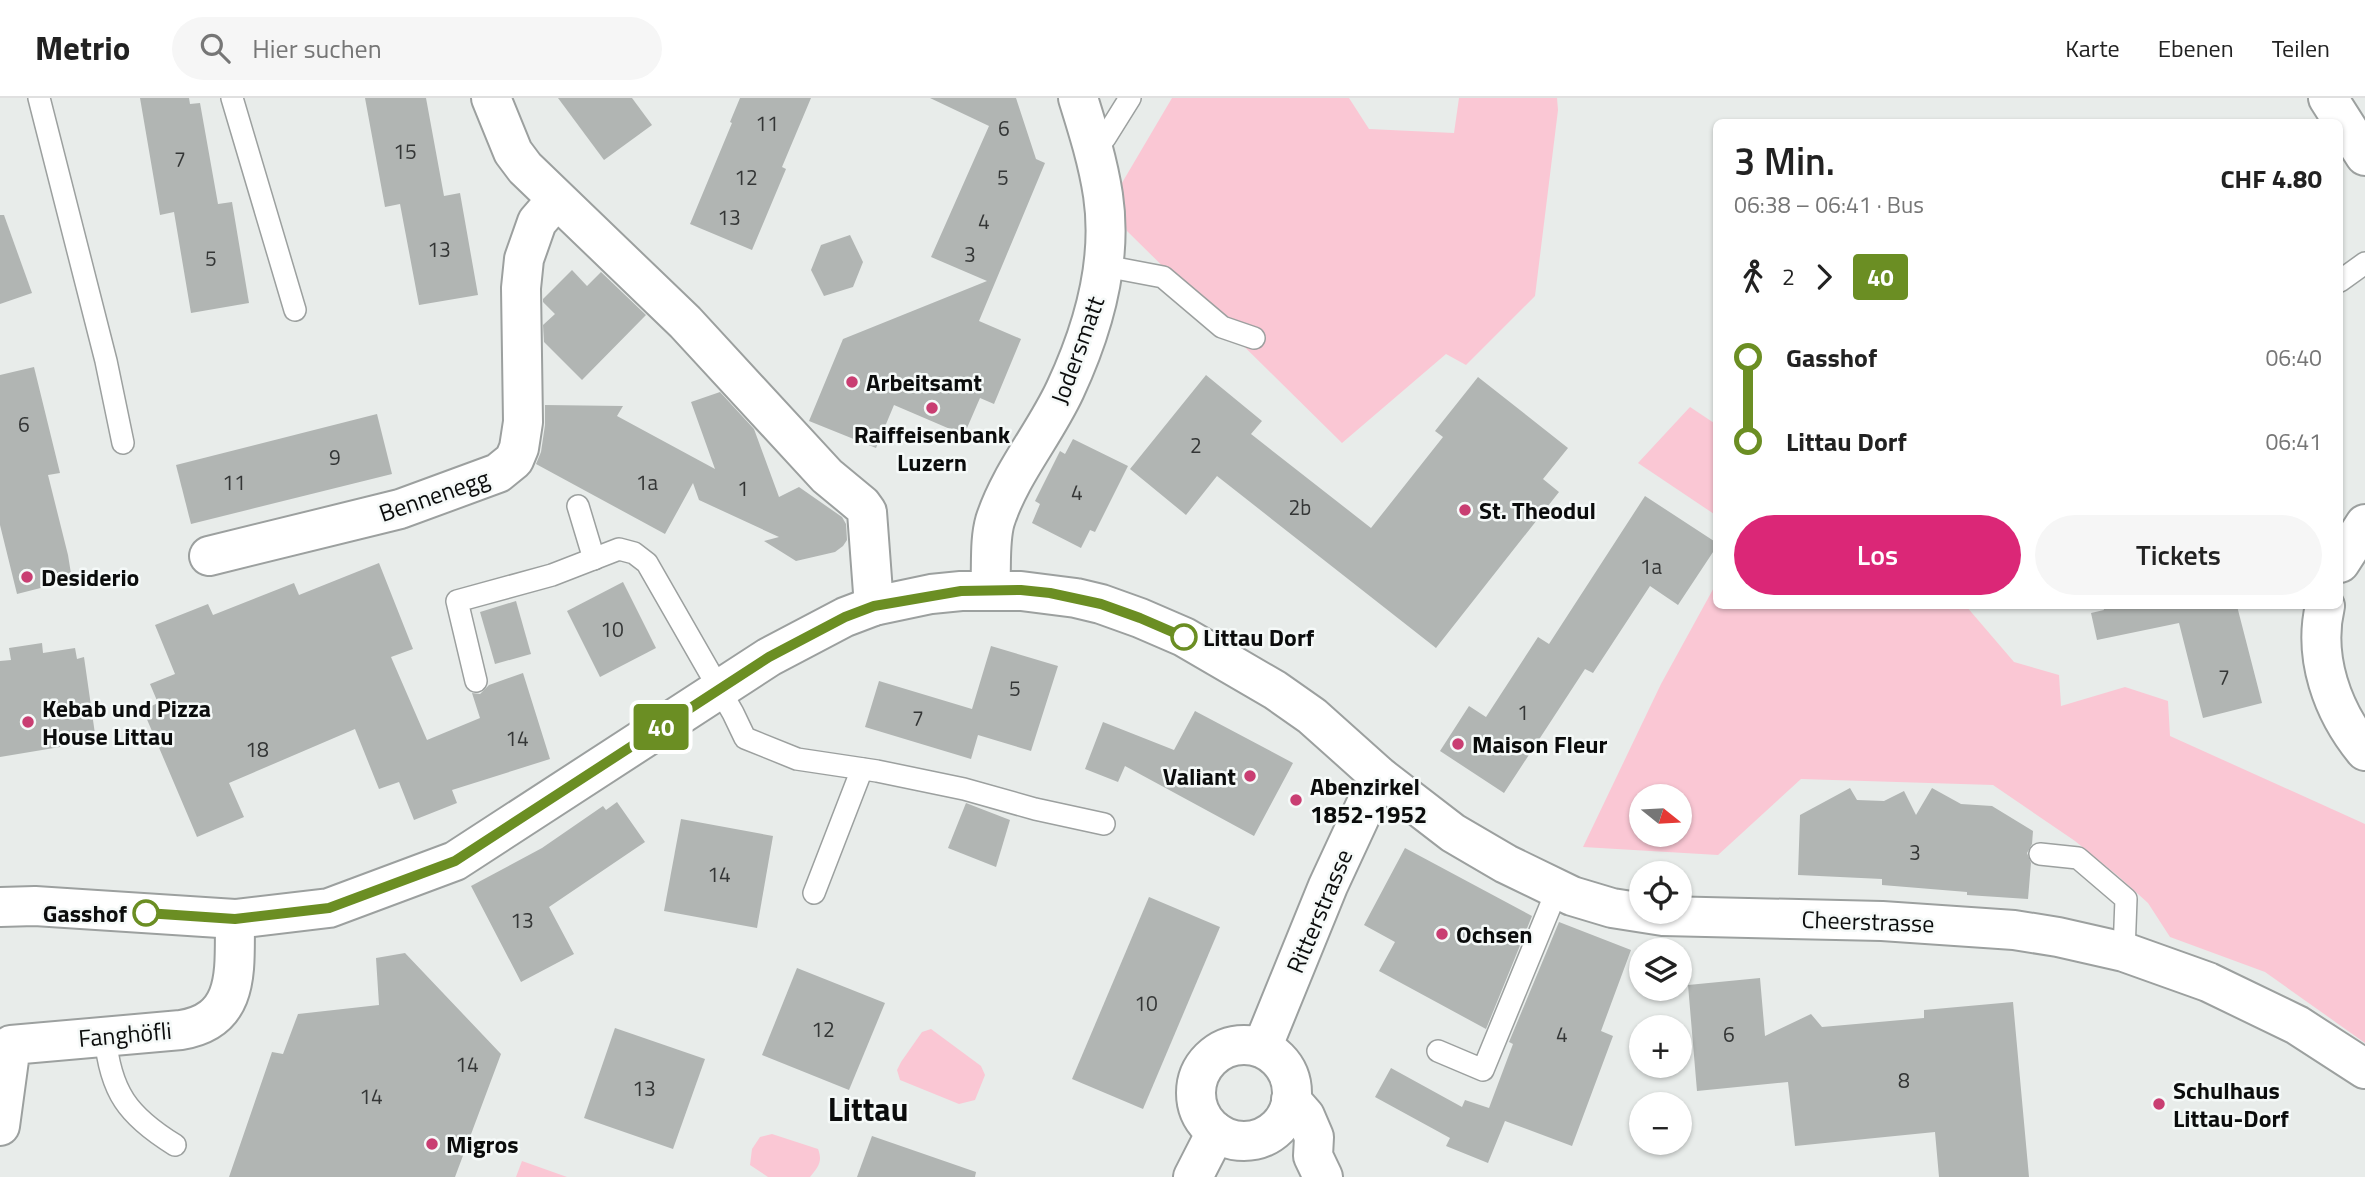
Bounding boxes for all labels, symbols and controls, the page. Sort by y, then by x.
search box [172,17,662,80]
text: Metrio [35,23,130,73]
icon: search [196,29,234,67]
text: Hier suchen [252,29,382,68]
text: Karte [2065,30,2120,66]
text: Ebenen [2158,30,2234,66]
text: Teilen [2272,30,2330,66]
house number: 11 [755,107,779,139]
house number: 6 [998,112,1010,144]
text: 3 Min. [1734,132,1835,190]
house number: 15 [393,135,417,167]
house number: 7 [174,143,186,175]
text: CHF 4.80 [2220,159,2322,198]
house number: 12 [734,161,758,193]
house number: 5 [997,161,1009,193]
text: 06:38 – 06:41 · Bus [1734,187,1924,222]
house number: 13 [717,201,741,233]
house number: 4 [978,205,990,237]
house number: 13 [427,233,451,265]
house number: 3 [964,238,976,270]
house number: 5 [205,242,217,274]
icon: walk [1734,258,1772,296]
icon: forward [1805,258,1843,296]
text: 2 [1782,259,1795,294]
text: 40 [1867,259,1894,295]
street label: Jodersmatt [1041,290,1113,409]
text: Gasshof [1786,338,1877,377]
text: 06:40 [2265,340,2322,375]
place label: Arbeitsamt [866,364,982,400]
marker: Arbeitsamt [844,374,860,390]
marker: Raiffeisenbank Luzern [924,400,940,416]
house number: 6 [18,408,30,440]
place label: Raiffeisenbank Luzern [854,416,1011,480]
text: Littau Dorf [1786,422,1907,461]
text: 06:41 [2265,424,2322,459]
house number: 2 [1190,429,1202,461]
house number: 9 [329,441,341,473]
street label: Bennenegg [374,459,494,531]
house number: 11 [222,466,246,498]
house number: 1a [636,466,659,498]
house number: 1 [737,472,749,504]
house number: 4 [1071,476,1083,508]
house number: 2b [1289,491,1311,523]
place label: St. Theodul [1479,492,1596,528]
marker: St. Theodul [1457,502,1473,518]
button: Los [1734,515,2021,595]
button: Tickets [2035,515,2322,595]
house number: 1a [1640,550,1663,582]
place label: Desiderio [41,559,139,595]
marker: Desiderio [19,569,35,585]
house number: 10 [600,613,624,645]
place label: Littau Dorf [1203,619,1315,655]
marker: Littau Dorf [1171,624,1197,650]
house number: 7 [2218,661,2230,693]
house number: 5 [1009,672,1021,704]
place label: Kebab und Pizza House Littau [42,690,211,754]
house number: 1 [1517,696,1529,728]
house number: 7 [912,702,924,734]
line badge: 40 [630,704,692,750]
text: 40 [648,709,674,745]
marker: Kebab und Pizza House Littau [20,714,36,730]
house number: 14 [505,722,529,754]
place label: Maison Fleur [1472,726,1607,762]
house number: 18 [245,733,269,765]
marker: Maison Fleur [1450,736,1466,752]
place label: Valiant [1163,758,1236,794]
marker: Valiant [1242,768,1258,784]
place label: Abenzirkel 1852-1952 [1310,768,1427,832]
north arrow [1629,784,1692,847]
map controls [1629,784,1692,1155]
marker: Abenzirkel 1852-1952 [1288,792,1304,808]
house number: 3 [1909,836,1921,868]
street label: Ritterstrasse [1277,843,1361,979]
house number: 14 [707,858,731,890]
button: locate [1629,861,1692,924]
place label: Gasshof [43,895,127,931]
marker: Gasshof [133,900,159,926]
street label: Cheerstrasse [1801,901,1935,941]
house number: 13 [510,904,534,936]
place label: Ochsen [1456,916,1532,952]
marker: Ochsen [1434,926,1450,942]
button: layers [1629,938,1692,1001]
house number: 10 [1134,987,1158,1019]
street label: Fanghöfli [77,1012,173,1056]
house number: 12 [811,1013,835,1045]
button: + [1629,1015,1692,1078]
house number: 4 [1556,1018,1568,1050]
house number: 6 [1723,1018,1735,1050]
house number: 14 [455,1048,479,1080]
house number: 8 [1898,1064,1910,1096]
house number: 13 [632,1072,656,1104]
place label: Schulhaus Littau-Dorf [2173,1072,2289,1136]
house number: 14 [359,1080,383,1112]
district label: Littau [828,1085,908,1133]
button: − [1629,1092,1692,1155]
marker: Schulhaus Littau-Dorf [2151,1096,2167,1112]
place label: Migros [446,1126,519,1162]
marker: Migros [424,1136,440,1152]

